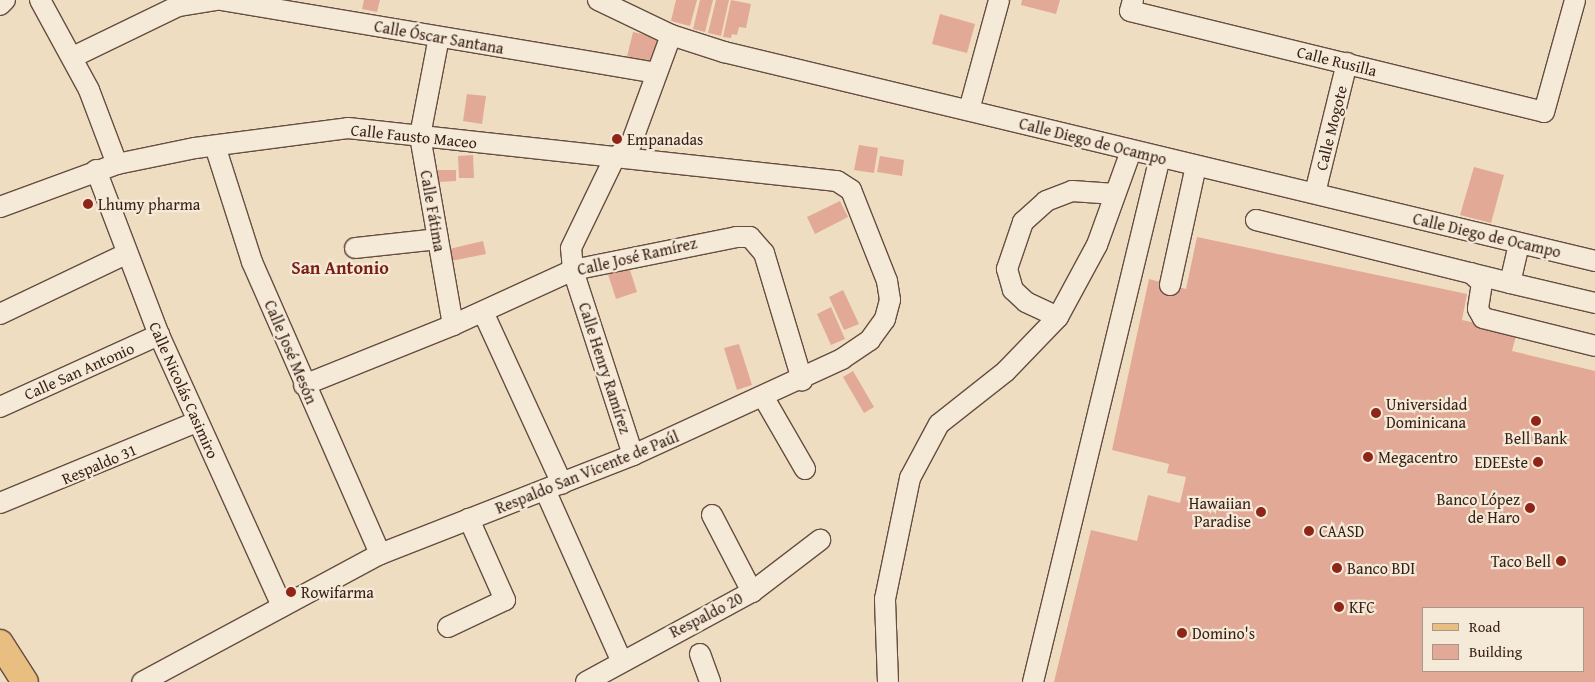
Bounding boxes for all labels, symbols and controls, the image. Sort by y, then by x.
street label: Calle Óscar Santana [373,16,505,58]
street label: Calle Rusilla [1295,42,1379,80]
street label: Calle Mogote [1311,84,1351,172]
street label: Calle Diego de Ocampo [1017,113,1169,169]
street label: Calle Fausto Maceo [350,120,478,152]
place label: Empanadas [627,129,703,149]
marker: Empanadas [611,133,623,145]
street label: Calle Fátima [416,169,450,253]
place label: Lhumy pharma [98,194,200,214]
marker: Lhumy pharma [82,198,94,210]
street label: Calle Diego de Ocampo [1411,209,1563,261]
street label: Calle José Ramírez [575,233,699,279]
district label: San Antonio [291,257,389,279]
street label: Calle José Mesón [260,297,322,407]
street label: Calle Henry Ramírez [575,300,635,436]
street label: Calle Nicolás Casimiro [145,319,223,461]
street label: Calle San Antonio [21,338,137,404]
place label: Universidad Dominicana [1386,394,1467,432]
marker: Universidad Dominicana [1370,407,1382,419]
marker: Bell Bank [1530,415,1542,427]
street label: Respaldo San Vicente de Paúl [493,426,681,518]
place label: Bell Bank [1505,428,1567,448]
street label: Respaldo 31 [59,440,139,488]
place label: Megacentro [1378,447,1458,467]
marker: Megacentro [1362,451,1374,463]
place label: EDEEste [1474,452,1528,472]
marker: EDEEste [1532,456,1544,468]
place label: Banco López de Haro [1436,489,1520,527]
place label: Hawaiian Paradise [1189,493,1251,531]
marker: Banco López de Haro [1524,502,1536,514]
marker: Hawaiian Paradise [1255,506,1267,518]
place label: CAASD [1319,521,1364,541]
marker: CAASD [1303,525,1315,537]
place label: Taco Bell [1491,551,1551,571]
marker: Taco Bell [1555,555,1567,567]
place label: Banco BDI [1347,558,1415,578]
marker: Banco BDI [1331,562,1343,574]
place label: Rowifarma [301,582,374,602]
marker: Rowifarma [285,586,297,598]
street label: Respaldo 20 [666,588,746,642]
place label: KFC [1349,597,1375,617]
marker: KFC [1333,601,1345,613]
legend [1422,607,1585,672]
text: Road [1469,616,1500,637]
place label: Domino's [1192,623,1255,643]
marker: Domino's [1176,627,1188,639]
text: Building [1469,641,1522,662]

